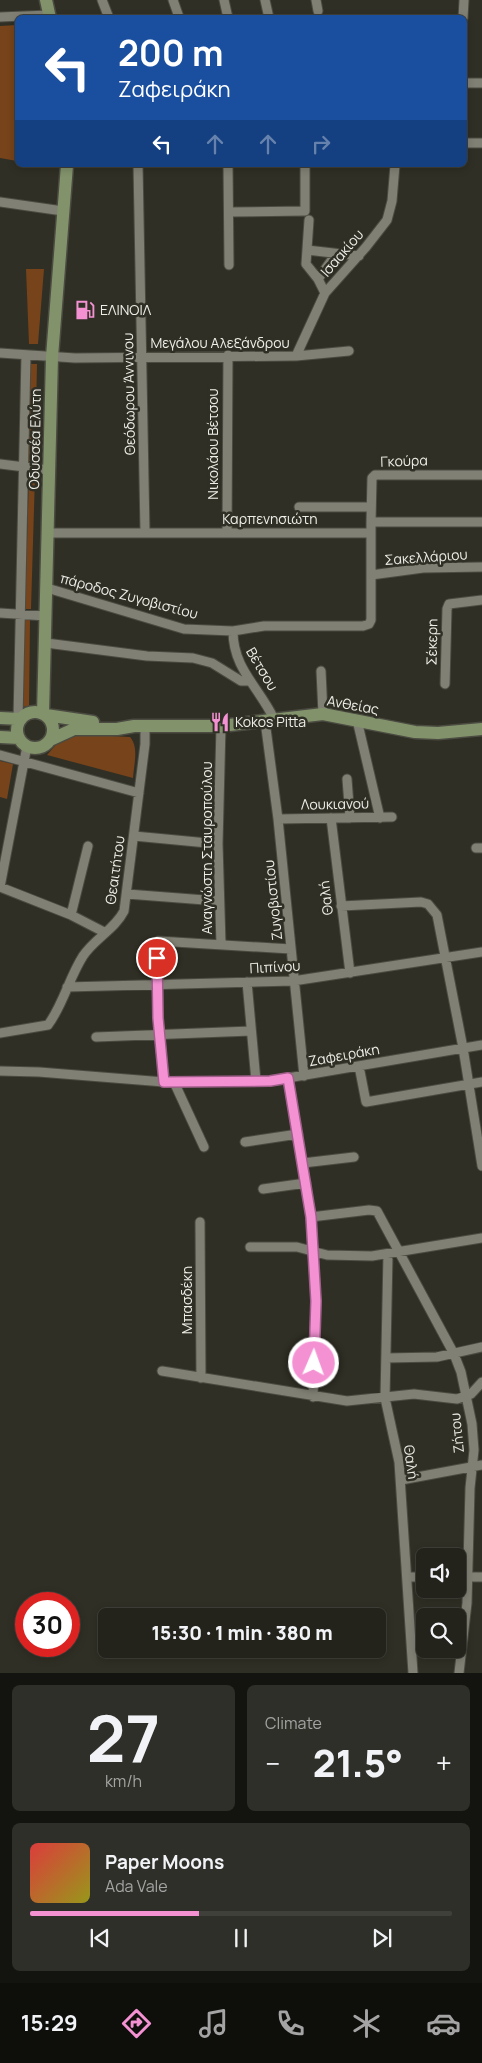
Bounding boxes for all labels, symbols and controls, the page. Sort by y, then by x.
text: 200 m [118,29,223,77]
icon: left [35,35,100,100]
text: Ζαφειράκη [118,74,231,104]
icon: left [148,130,176,158]
icon: ahead [201,130,229,158]
icon: ahead [254,130,282,158]
icon: right [307,130,335,158]
street label: Ισαακίου [316,225,367,280]
fuel station icon: ΕΛΙΝΟΙΛ [74,299,96,321]
place label: ΕΛΙΝΟΙΛ [100,300,152,319]
street label: Θεόδωρου Άννινου [118,333,139,455]
street label: Μεγάλου Αλεξάνδρου [150,333,290,352]
street label: Οδυσσέα Ελύτη [24,388,45,489]
street label: Νικολάου Βέτσου [203,388,222,500]
street label: Γκούρα [380,450,428,471]
street label: Καρπενησιώτη [222,509,318,528]
street label: Σακελλάριου [384,544,468,569]
street label: πάροδος Ζυγοβιστίου [58,568,200,623]
street label: Σέκερη [422,618,441,666]
street label: Βέτσου [242,643,283,694]
street label: Ανθείας [326,691,381,718]
restaurant icon: Kokos Pitta [209,711,231,733]
place label: Kokos Pitta [235,712,306,731]
street label: Αναγνώστη Σταυροπούλου [197,761,216,935]
street label: Λουκιανού [301,793,369,814]
street label: Θεαιτήτου [100,834,129,905]
street label: Ζυγοβιστίου [259,859,286,941]
street label: Θαλή [314,880,337,916]
pin [136,937,178,979]
icon: arrive [143,944,171,972]
street label: Πιπίνου [249,956,301,977]
street label: Ζαφειράκη [307,1039,381,1070]
street label: Μπασδέκη [177,1266,196,1334]
position arrow [287,1336,339,1388]
street label: Ζήτου [445,1412,468,1454]
street label: Θαλή [400,1444,423,1480]
map controls [416,1548,466,1658]
button: sound [416,1548,466,1598]
speed limit sign: 30 [15,1592,80,1657]
button: search [416,1608,466,1658]
text: 15:30 · 1 min · 380 m [151,1620,333,1646]
text: 27 [87,1693,160,1782]
text: Climate [265,1712,322,1734]
text: 21.5° [313,1736,403,1788]
text: − [265,1744,280,1782]
text: + [436,1744,452,1782]
text: km/h [105,1770,142,1792]
text: Paper Moons [105,1849,224,1875]
text: Ada Vale [105,1875,168,1897]
icon: previous [86,1924,114,1952]
icon: pause [227,1924,255,1952]
icon: next [368,1924,396,1952]
icon: directions [119,2006,154,2041]
icon: music [196,2006,231,2041]
icon: phone [273,2006,308,2041]
icon: climate [349,2006,384,2041]
icon: car [426,2006,461,2041]
text: 15:29 [21,2008,78,2038]

